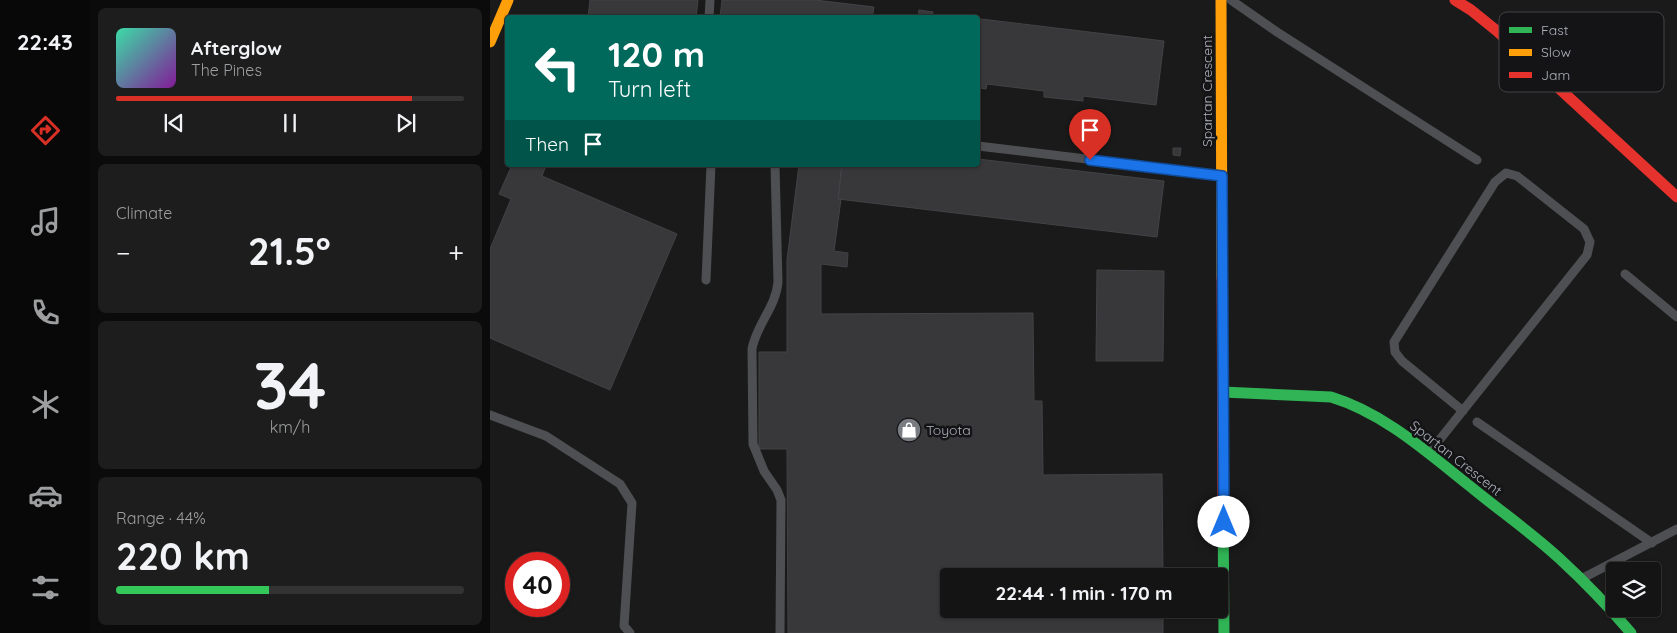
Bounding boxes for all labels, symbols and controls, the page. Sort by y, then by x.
legend [1499,12,1664,92]
text: Fast [1541,21,1569,39]
text: 22:43 [17,28,73,56]
text: 120 m [608,32,705,76]
icon: left [525,35,590,100]
street label: Spartan Crescent [1198,35,1216,147]
text: Afterglow [191,36,282,60]
text: Slow [1541,43,1571,61]
text: The Pines [191,60,262,80]
text: Jam [1541,66,1570,84]
text: Turn left [608,75,691,103]
icon: previous [160,109,188,137]
icon: pause [276,109,304,137]
icon: next [392,109,420,137]
pin [1069,109,1111,160]
icon: directions [28,113,63,148]
icon: arrive [1076,116,1104,144]
icon: arrive [579,130,607,158]
text: Then [525,132,569,156]
text: Climate [116,203,172,223]
icon: music [28,204,63,239]
text: 21.5° [248,227,331,275]
text: − [116,235,131,270]
text: + [448,235,464,270]
icon: phone [28,295,63,330]
text: 34 [253,344,327,425]
icon: climate [28,387,63,422]
street label: Spartan Crescent [1406,416,1506,500]
text: km/h [270,417,310,437]
shop icon: Toyota [896,417,922,443]
place label: Toyota [926,421,971,439]
icon: car [28,478,63,513]
position arrow [1197,495,1249,547]
text: Range · 44% [116,508,206,528]
text: 220 km [116,532,250,580]
speed limit sign: 40 [505,552,570,617]
map controls [1606,562,1661,617]
button: layers [1606,562,1661,617]
icon: filters [28,570,63,605]
text: 22:44 · 1 min · 170 m [995,581,1173,605]

